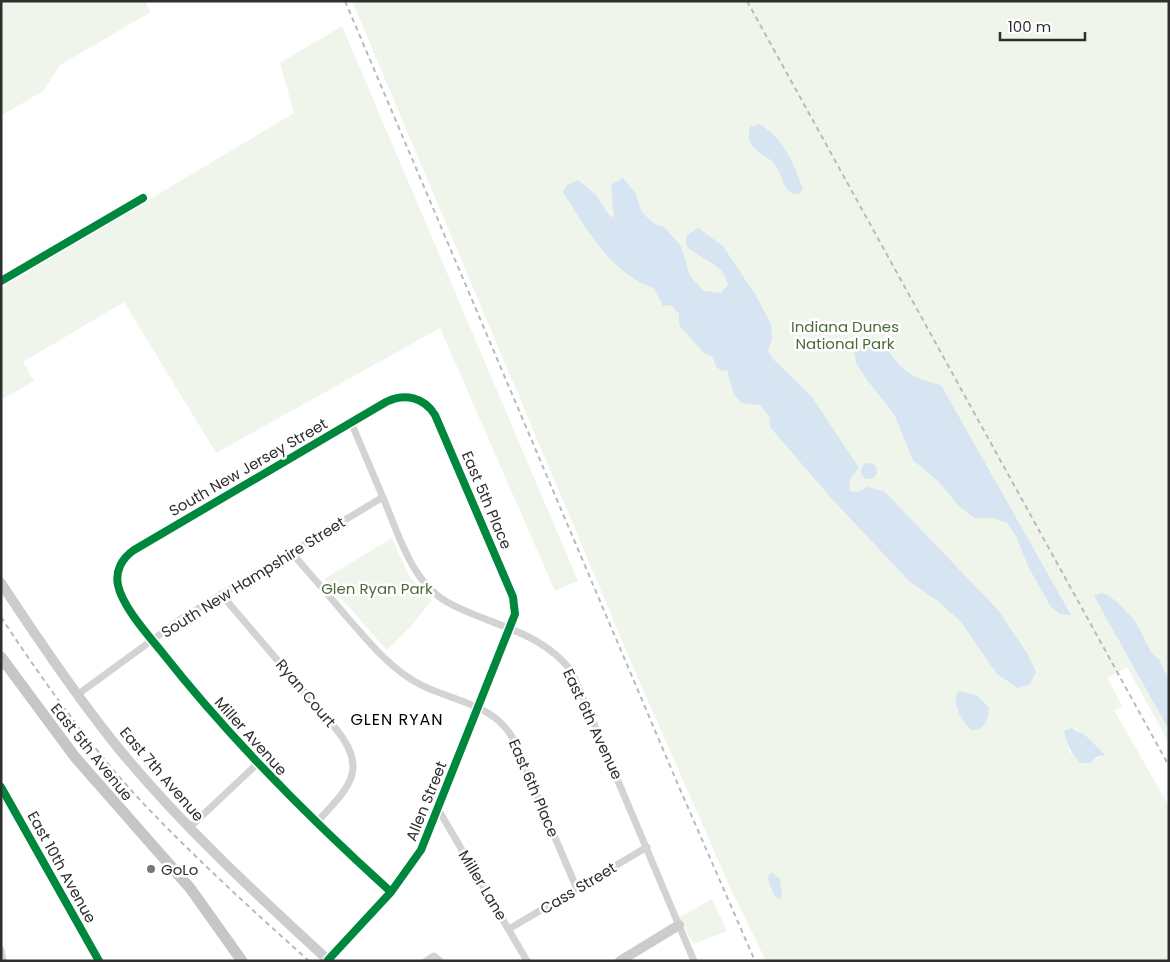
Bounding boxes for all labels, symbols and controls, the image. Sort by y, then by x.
scale bar [1000,10,1085,42]
text: 100 m [1008,16,1051,37]
park label: Indiana Dunes National Park [791,316,899,354]
street label: South New Jersey Street [165,413,331,521]
street label: East 5th Place [457,448,517,552]
street label: South New Hampshire Street [157,512,349,642]
park label: Glen Ryan Park [321,578,433,599]
street label: Ryan Court [271,654,341,732]
street label: East 6th Avenue [558,665,628,783]
street label: Miller Avenue [210,692,292,780]
street label: East 5th Avenue [46,699,138,805]
district label: GLEN RYAN [350,708,444,731]
street label: East 7th Avenue [115,722,209,826]
street label: East 6th Place [504,736,564,840]
street label: Allen Street [400,758,452,844]
street label: East 10th Avenue [23,807,101,927]
street label: Miller Lane [454,846,512,924]
street label: Cass Street [536,857,620,919]
place label: GoLo [161,859,198,880]
marker: GoLo [145,863,157,875]

